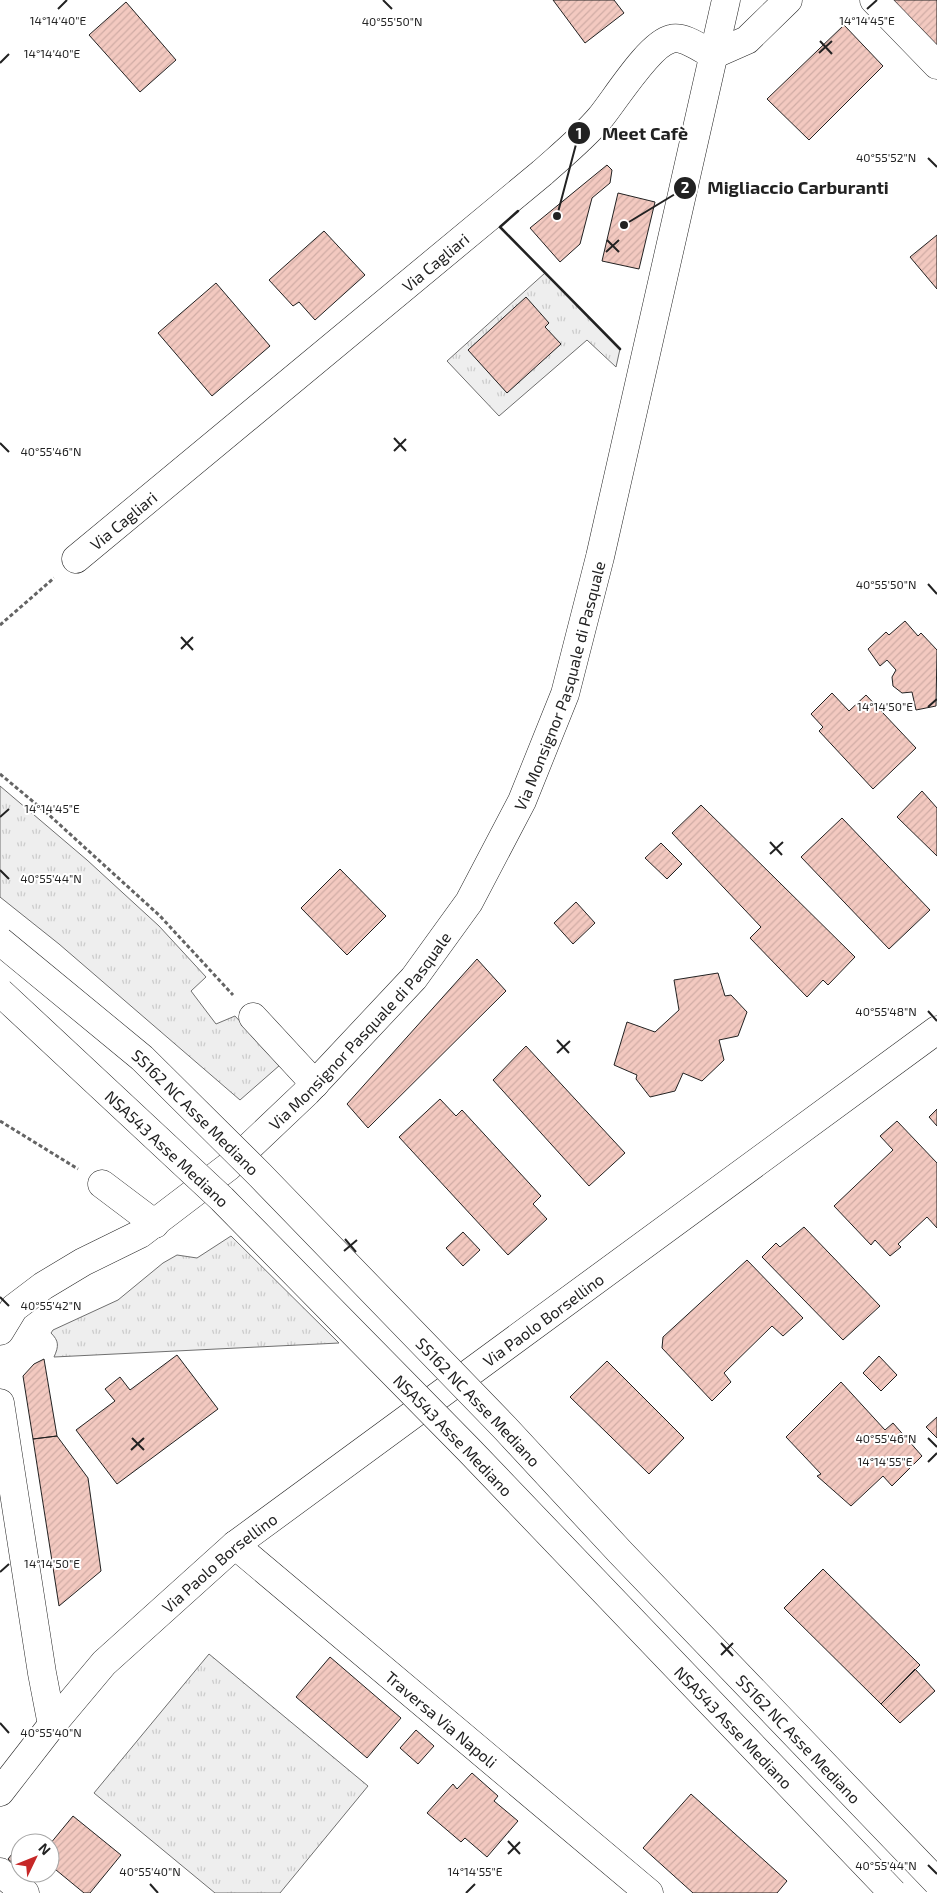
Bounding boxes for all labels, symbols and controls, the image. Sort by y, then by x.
text: 14°14'40"E [30,13,87,27]
text: 14°14'45"E [839,13,895,27]
text: 40°55'50"N [362,14,422,28]
text: 14°14'40"E [24,46,81,60]
callout: Meet Cafè [567,117,698,150]
text: Meet Cafè [602,122,688,144]
text: 1 [576,124,582,142]
text: 40°55'52"N [856,150,916,164]
callout: Migliaccio Carburanti [672,171,899,204]
text: Migliaccio Carburanti [707,176,889,198]
text: 2 [681,178,690,196]
street label: Via Cagliari [398,229,472,295]
text: 40°55'46"N [20,444,82,458]
street label: Via Cagliari [86,487,160,553]
street label: Via Monsignor Pasquale di Pasquale [509,559,608,813]
text: 40°55'50"N [856,577,916,591]
text: 14°14'50"E [857,699,913,713]
text: 14°14'45"E [24,801,80,815]
text: 40°55'44"N [20,871,82,885]
street label: Via Monsignor Pasquale di Pasquale [264,928,454,1133]
text: 40°55'48"N [855,1004,917,1018]
street label: SS162 NC Asse Mediano [129,1045,263,1178]
street label: NSA543 Asse Mediano [102,1086,233,1210]
street label: Via Paolo Borsellino [479,1269,607,1370]
text: 40°55'42"N [21,1298,81,1312]
street label: SS162 NC Asse Mediano [413,1333,545,1470]
street label: NSA543 Asse Mediano [390,1370,517,1499]
text: 40°55'46"N [855,1431,917,1445]
text: 14°14'55"E [858,1454,913,1468]
street label: Via Paolo Borsellino [158,1508,280,1616]
text: 14°14'50"E [24,1556,80,1570]
street label: NSA543 Asse Mediano [671,1662,797,1792]
street label: Traversa Via Napoli [382,1666,501,1771]
street label: SS162 NC Asse Mediano [733,1670,865,1807]
text: 40°55'40"N [20,1725,82,1739]
north arrow [10,1833,60,1883]
text: N [35,1839,55,1858]
text: 40°55'44"N [855,1858,917,1872]
text: 40°55'40"N [119,1864,181,1878]
text: 14°14'55"E [448,1864,503,1878]

